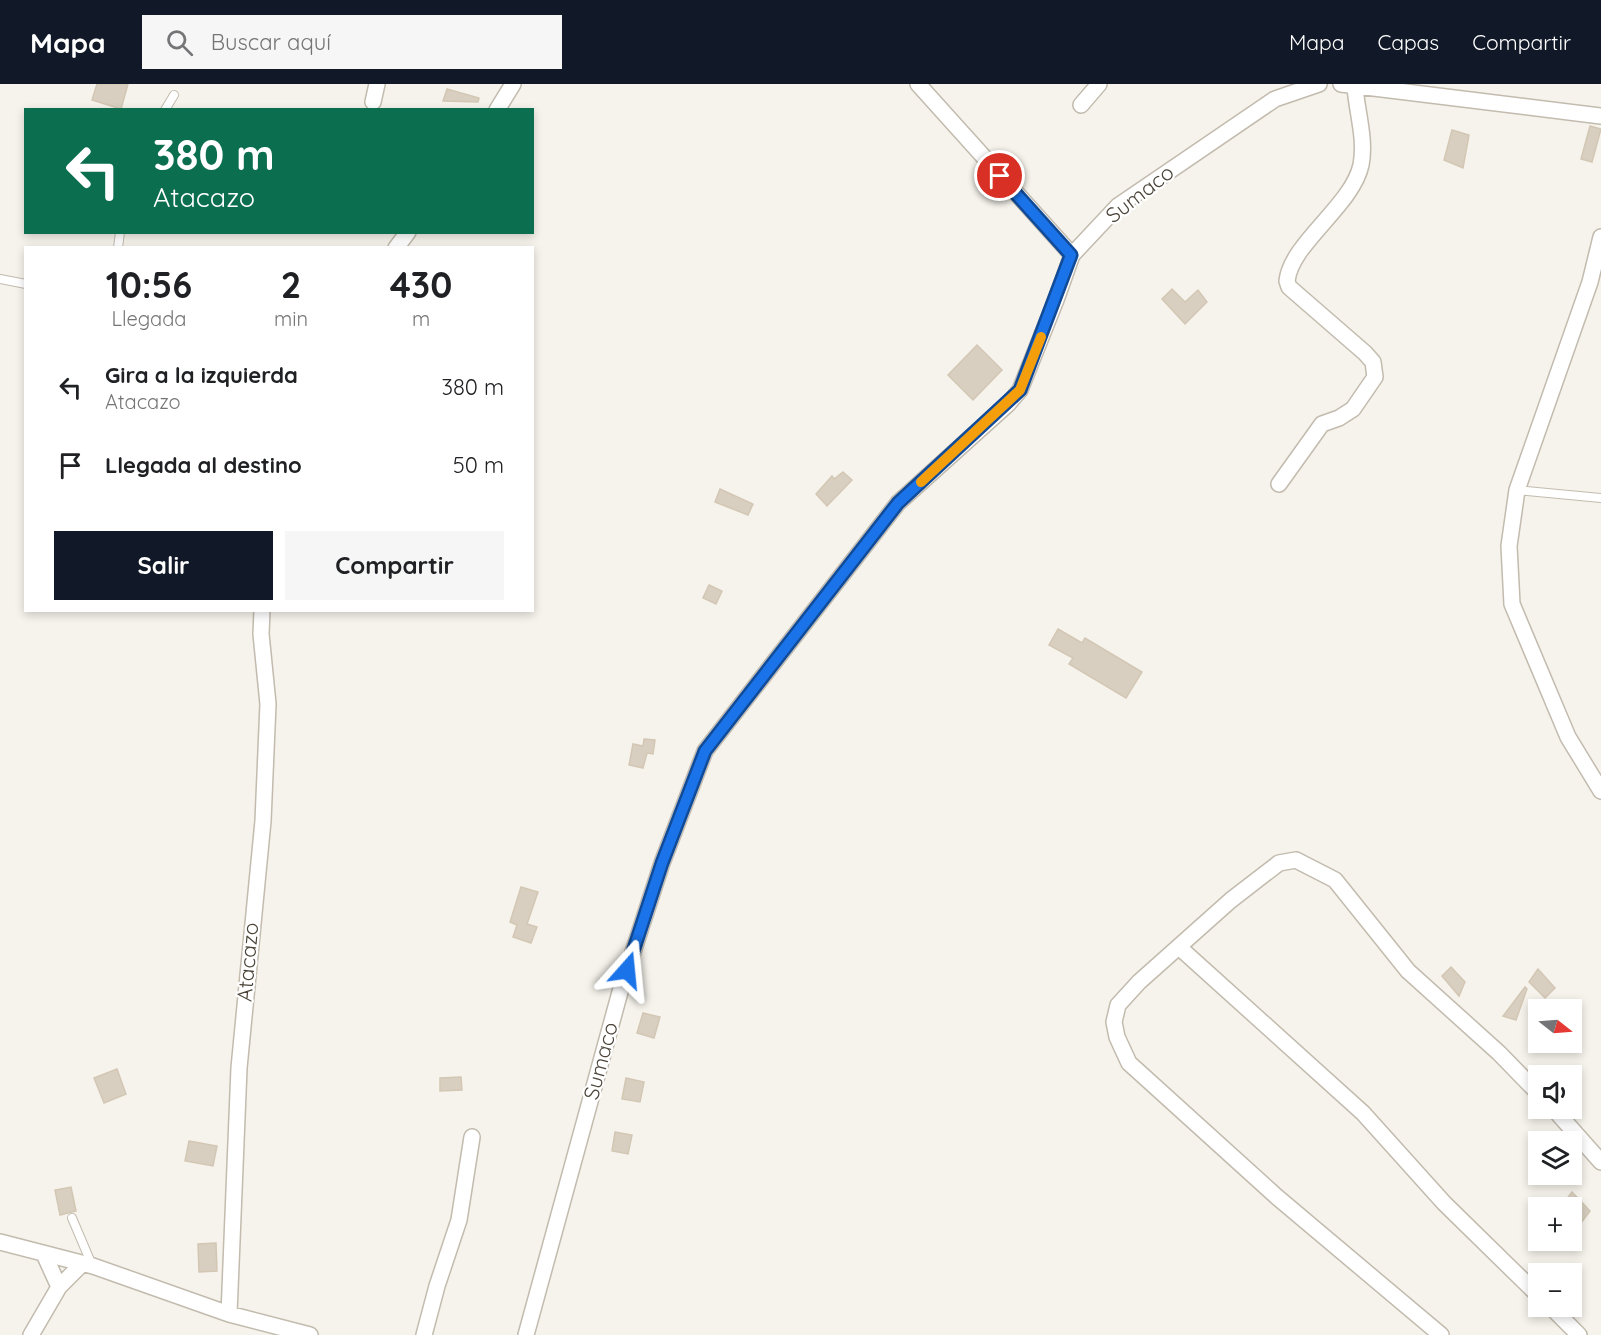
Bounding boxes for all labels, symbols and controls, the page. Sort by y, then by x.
search box [142,15,562,69]
text: Mapa [30,25,106,60]
icon: search [163,26,196,59]
text: Buscar aquí [211,28,331,56]
text: Mapa [1289,29,1344,55]
text: Capas [1377,29,1439,55]
text: Compartir [1472,29,1571,55]
text: 380 m [153,128,275,181]
icon: left [54,132,132,210]
pin [974,150,1025,201]
icon: arrive [983,159,1016,192]
street label: Sumaco [1100,159,1179,228]
text: Atacazo [153,180,255,214]
text: 10:56 [106,262,192,307]
text: 2 [281,262,301,307]
text: 430 [390,262,452,307]
text: Llegada [111,306,186,331]
text: min [274,306,308,331]
text: m [412,306,430,331]
text: Gira a la izquierda [105,361,298,389]
icon: left [54,371,87,404]
text: 380 m [441,373,504,401]
text: Atacazo [105,389,181,414]
icon: arrive [54,449,87,482]
text: Llegada al destino [105,451,302,479]
text: 50 m [453,451,504,479]
button: Salir [54,531,273,600]
button: Compartir [285,531,504,600]
street label: Atacazo [231,921,263,1003]
position arrow [595,938,659,1002]
north arrow [1528,999,1582,1053]
map controls [1528,999,1582,1317]
street label: Sumaco [577,1019,623,1102]
button: sound [1528,1065,1582,1119]
button: layers [1528,1131,1582,1185]
button: + [1528,1197,1582,1251]
button: − [1528,1263,1582,1317]

